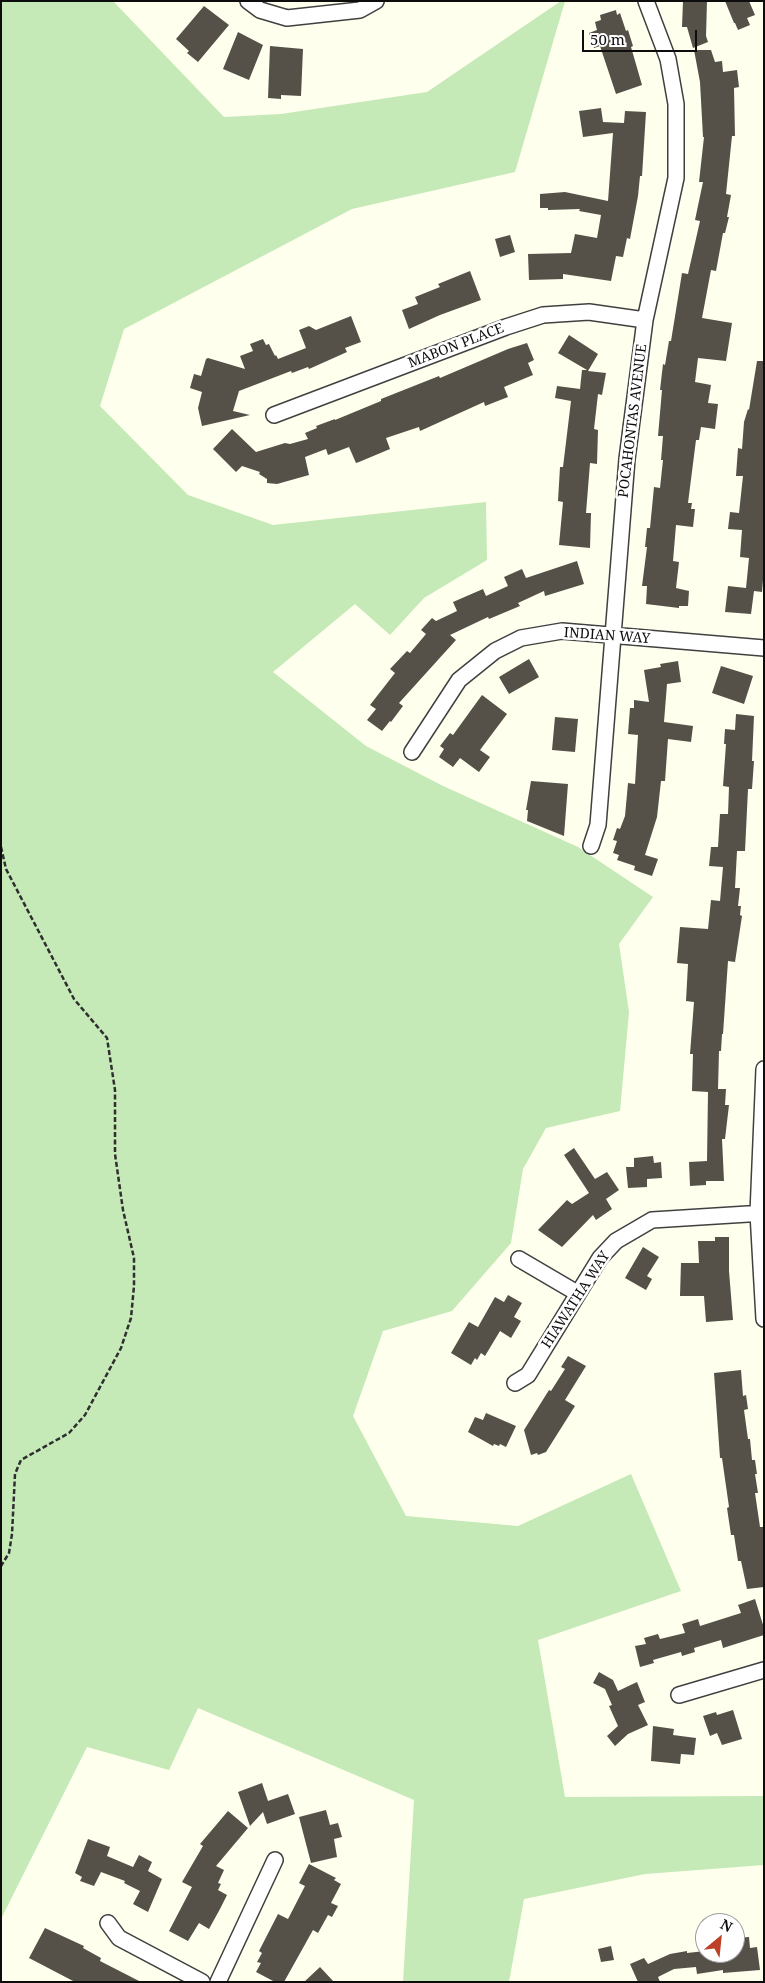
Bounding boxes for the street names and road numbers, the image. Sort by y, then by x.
street label: MABON PLACE [406,320,506,372]
street label: POCAHONTAS AVENUE [615,343,651,499]
street label: INDIAN WAY [563,625,651,647]
street label: HIAWATHA WAY [538,1248,614,1352]

